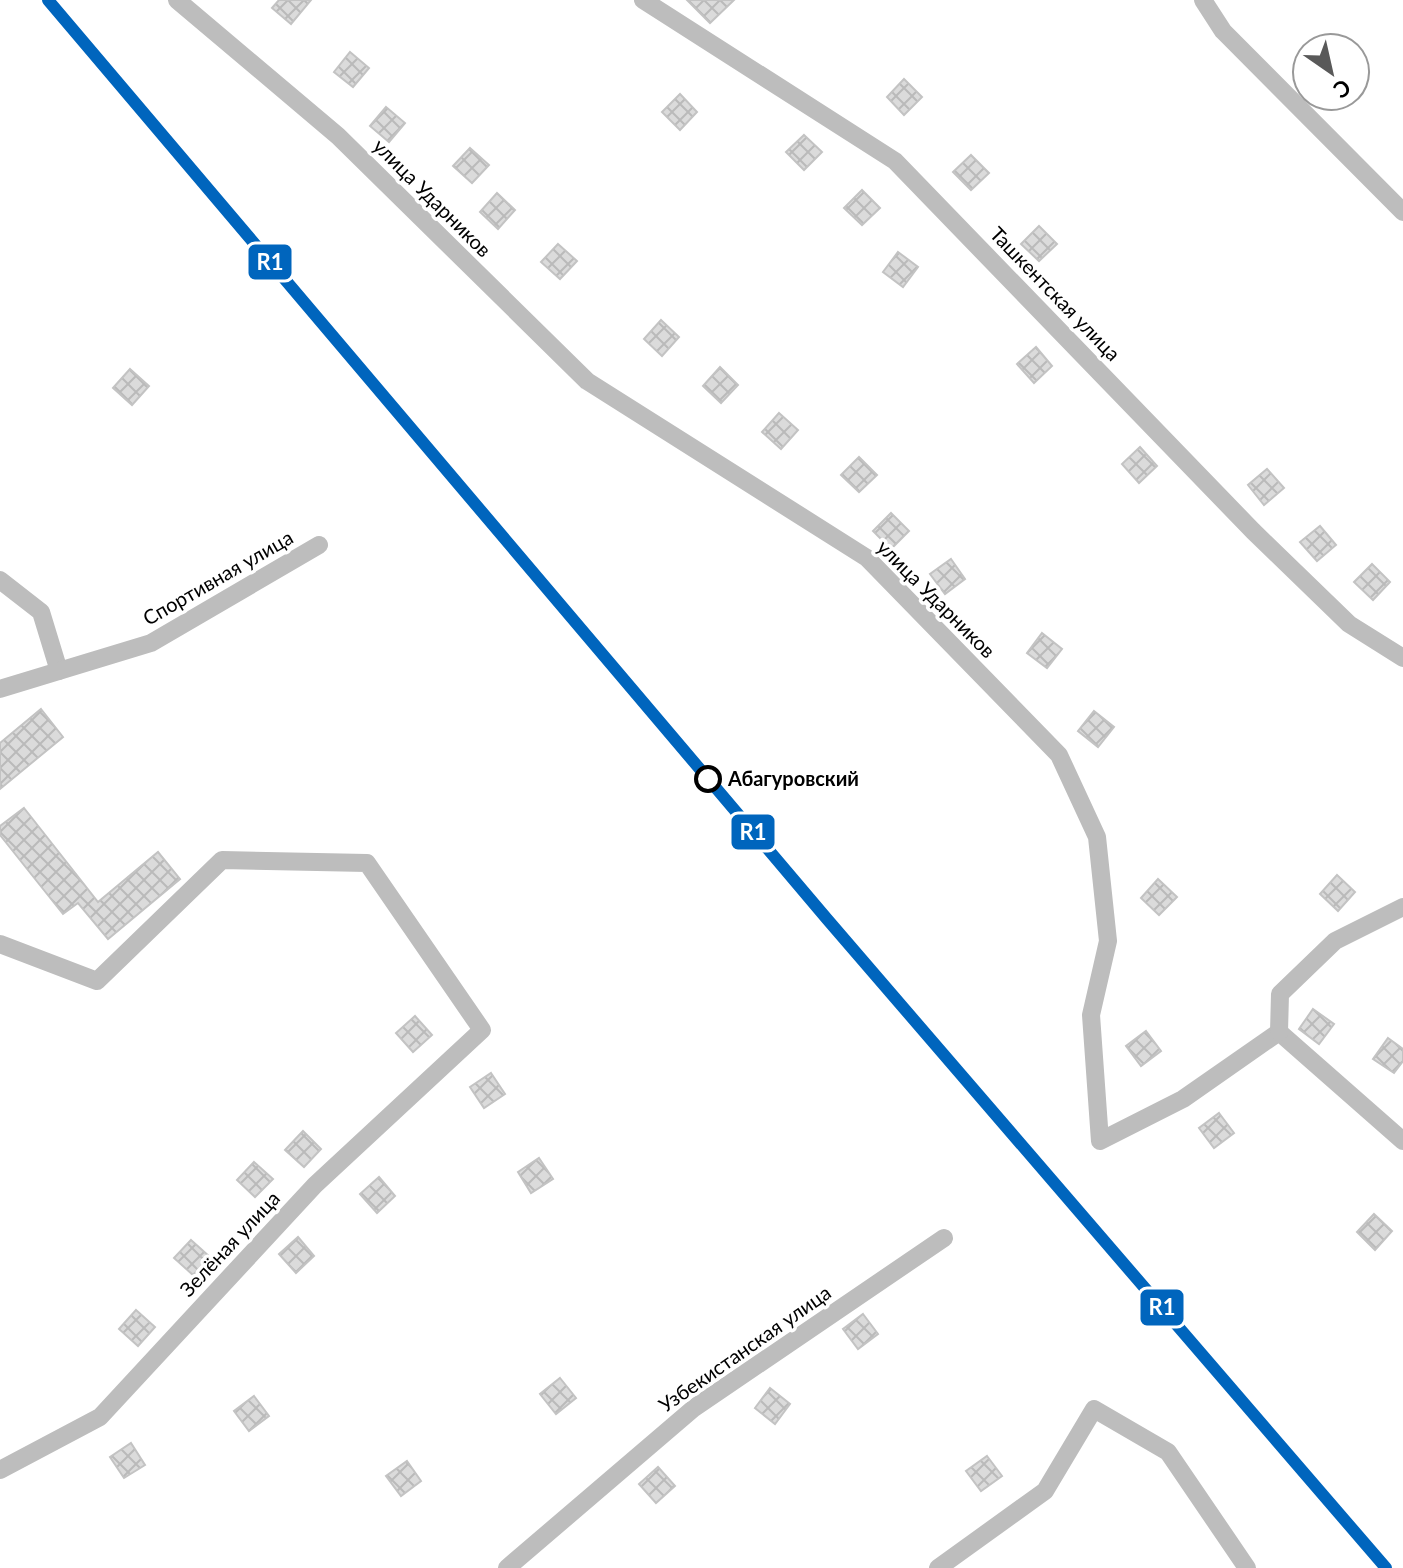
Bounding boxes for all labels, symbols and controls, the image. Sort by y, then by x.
north arrow [1291,32,1371,112]
text: С [1329,74,1356,105]
street label: улица Ударников [369,133,497,261]
street label: Ташкентская улица [986,221,1126,365]
line badge: R1 [247,243,293,281]
text: R1 [257,248,283,275]
street label: Спортивная улица [138,524,297,630]
street label: улица Ударников [873,534,1001,662]
marker: Абагуровский [695,766,721,792]
place label: Абагуровский [727,766,859,790]
line badge: R1 [730,813,776,851]
text: R1 [740,818,766,845]
street label: Зелёная улица [174,1186,284,1301]
street label: Узбекистанская улица [654,1280,835,1417]
line badge: R1 [1139,1288,1185,1327]
text: R1 [1149,1293,1175,1320]

